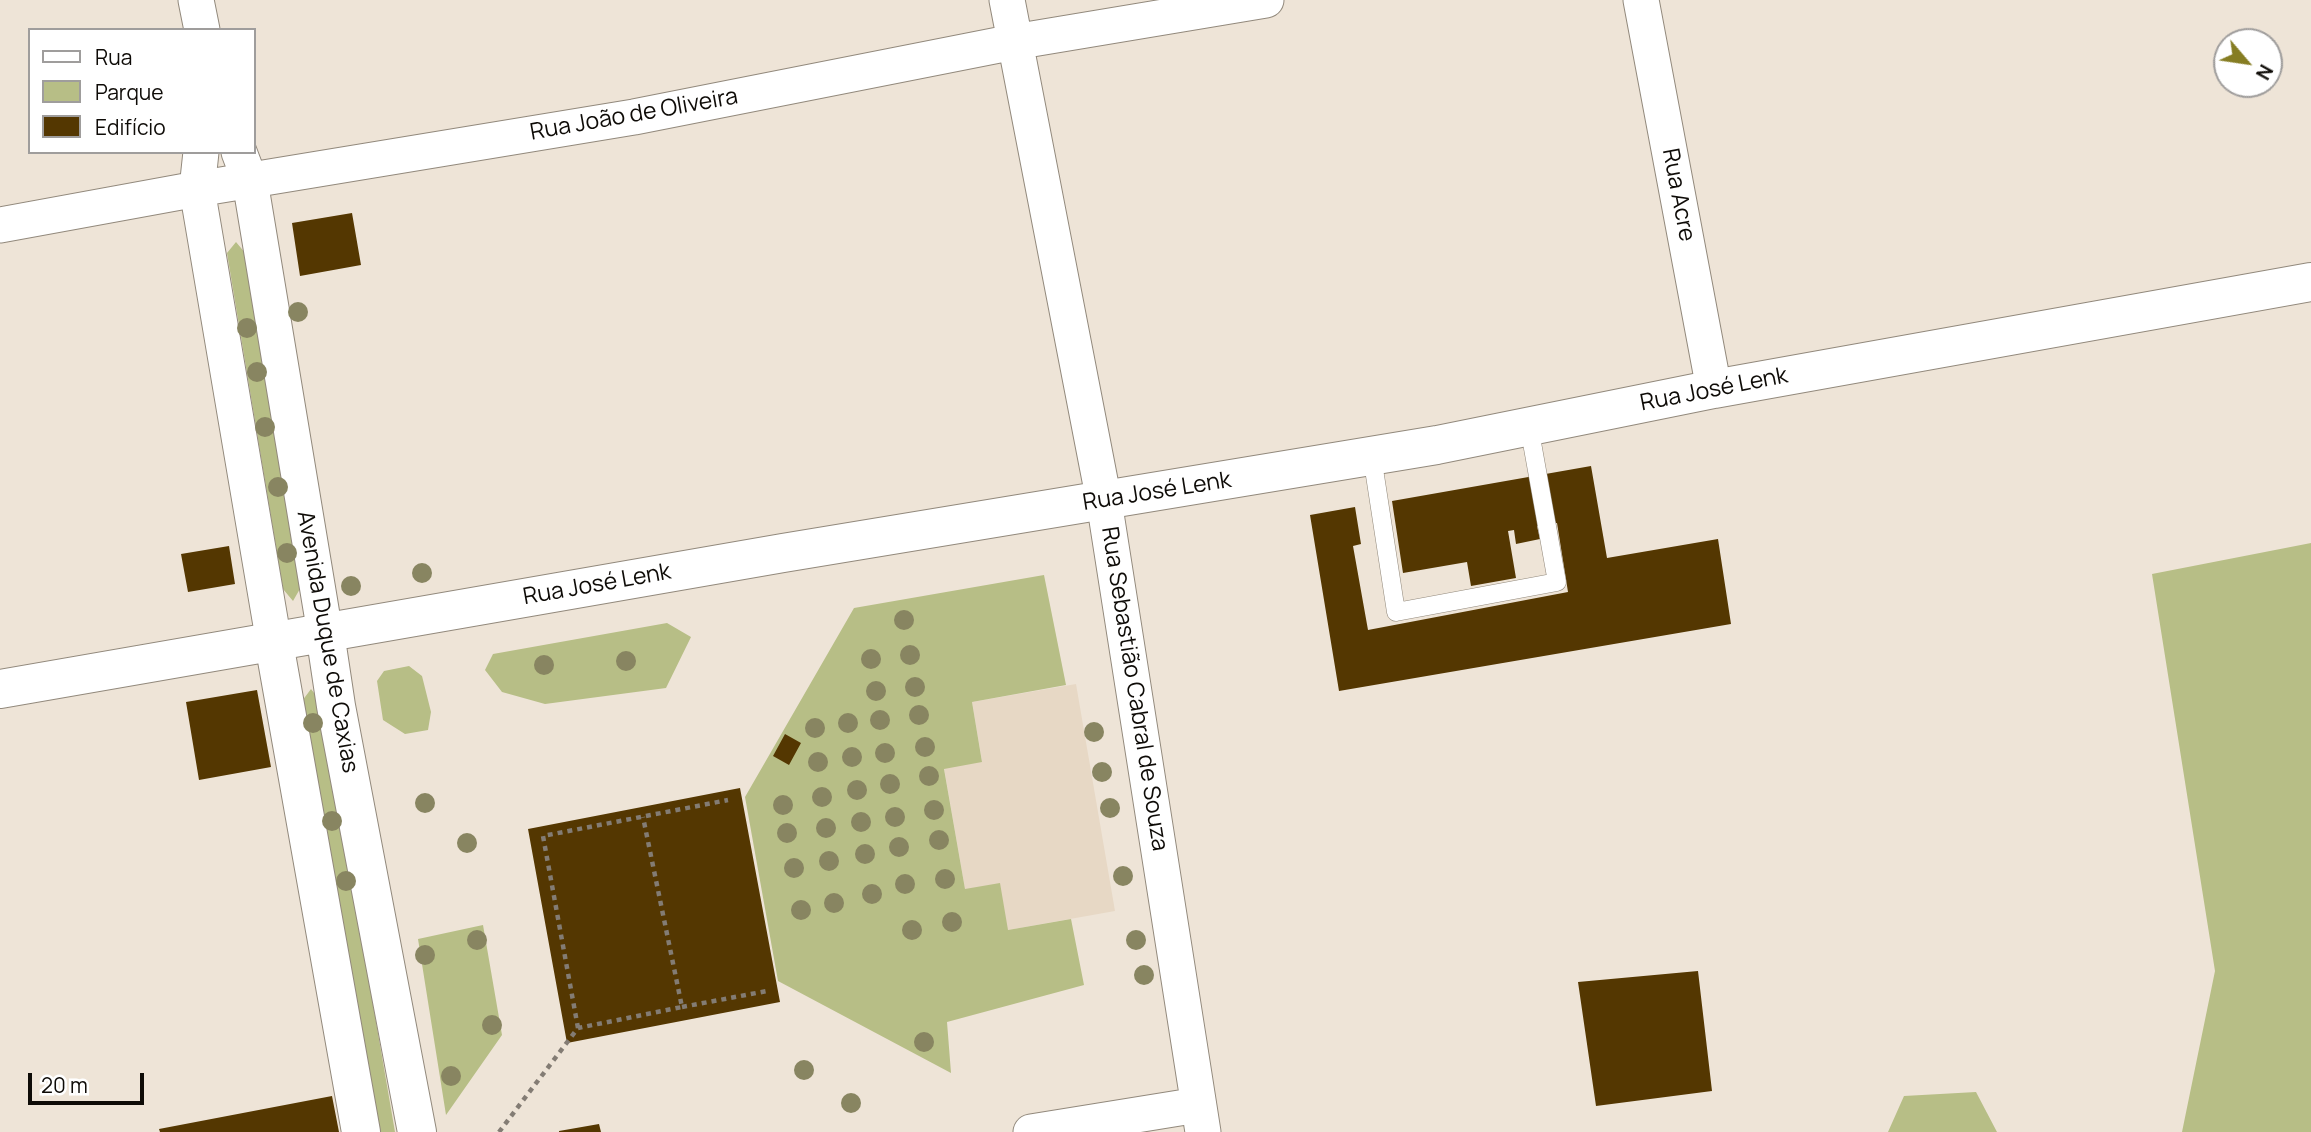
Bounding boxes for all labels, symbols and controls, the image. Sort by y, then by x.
legend [28,28,256,154]
north arrow [2213,28,2283,98]
text: Rua [95,43,132,71]
text: N [2250,60,2279,84]
text: Parque [95,78,164,106]
street label: Rua João de Oliveira [528,83,740,147]
text: Edifício [95,113,166,141]
street label: Rua Acre [1655,146,1701,244]
street label: Rua José Lenk [1638,362,1790,418]
street label: Rua José Lenk [1081,467,1233,517]
street label: Avenida Duque de Caxias [290,509,364,775]
street label: Rua Sebastião Cabral de Souza [1095,525,1173,853]
street label: Rua José Lenk [521,558,673,612]
scale bar [32,1058,147,1102]
text: 20 m [41,1071,88,1099]

